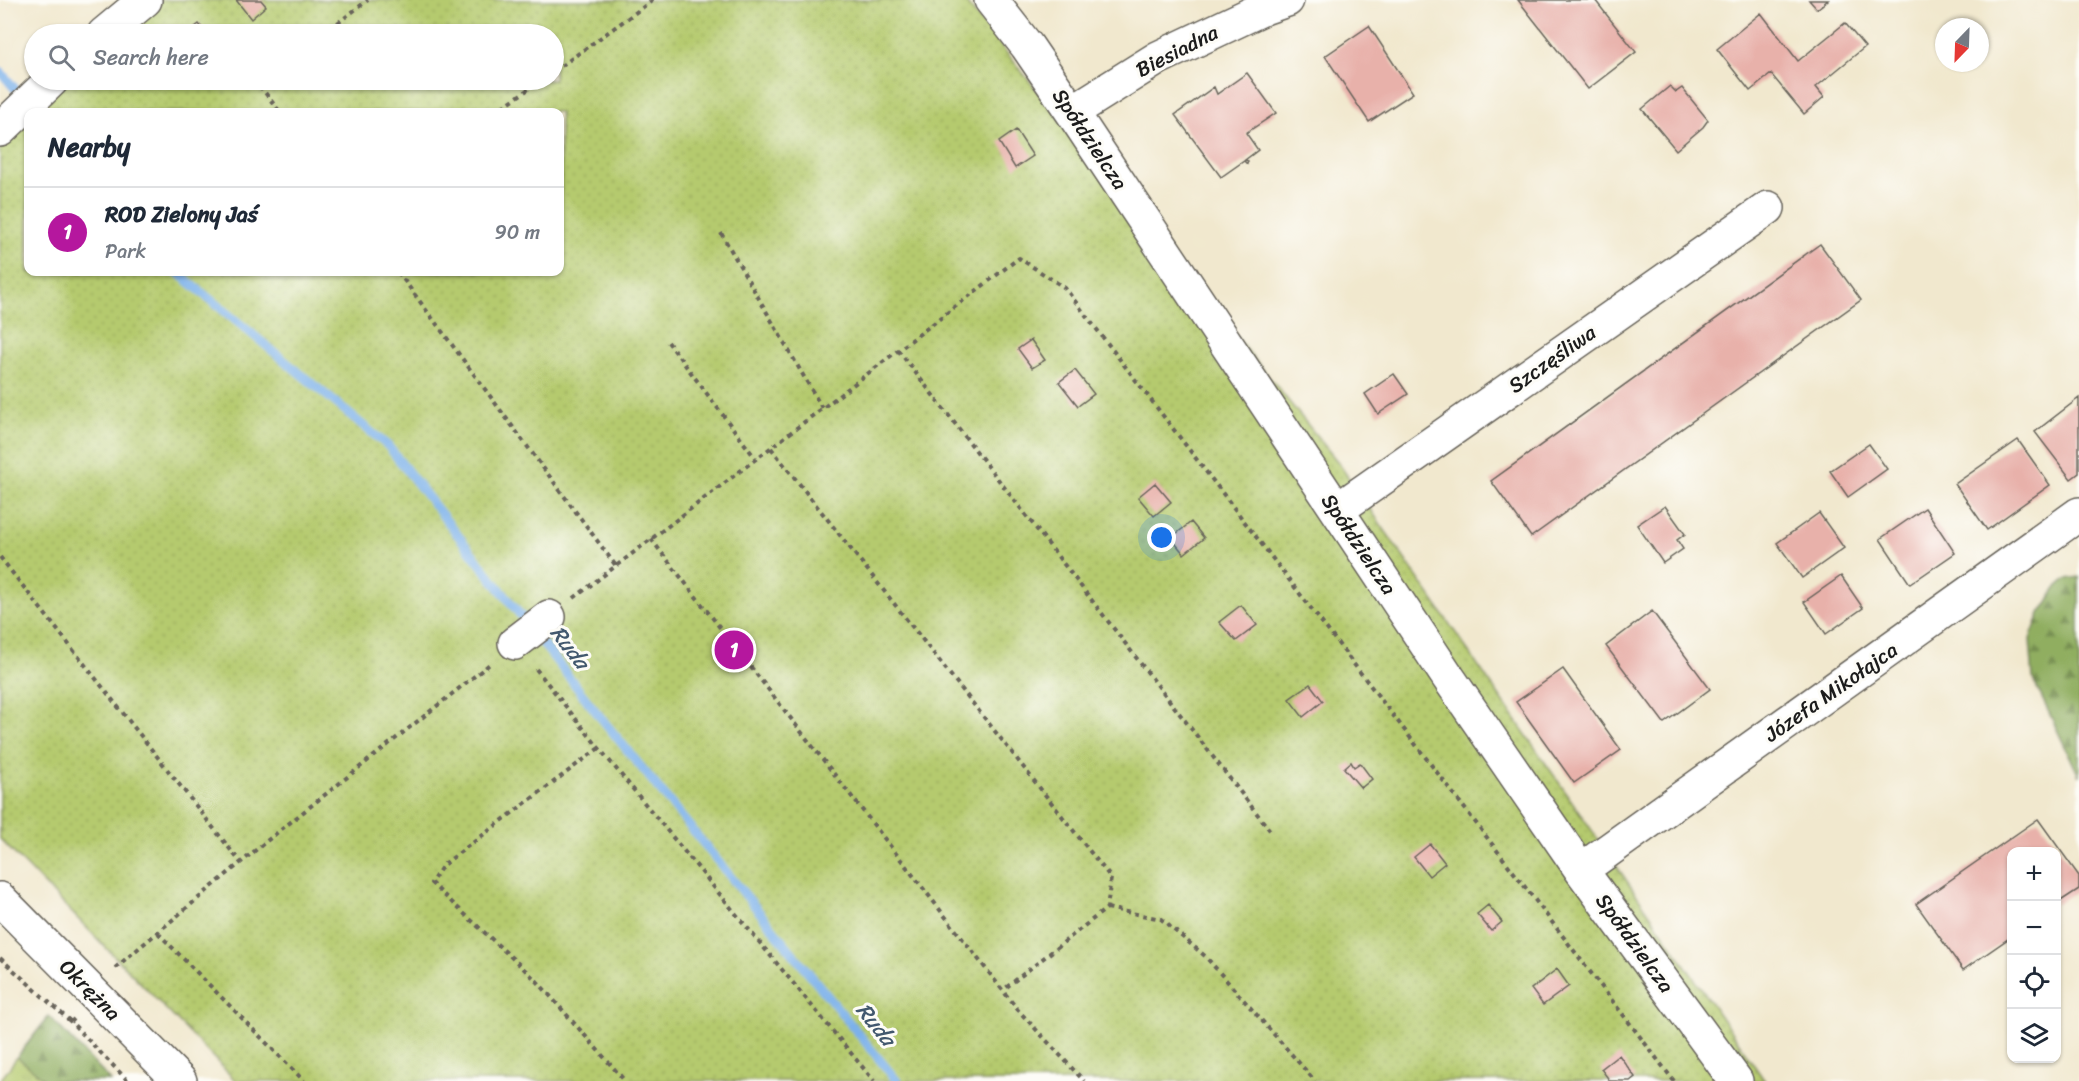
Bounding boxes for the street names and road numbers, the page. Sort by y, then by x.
street label: Biesiadna [1129,14,1226,88]
street label: Spółdzielcza [1042,80,1139,198]
street label: Szczęśliwa [1500,314,1605,404]
street label: Spółdzielcza [1311,485,1408,603]
street label: Józefa Mikołajca [1755,631,1906,753]
street label: Spółdzielcza [1585,885,1685,1002]
street label: Okrężna [50,950,131,1031]

